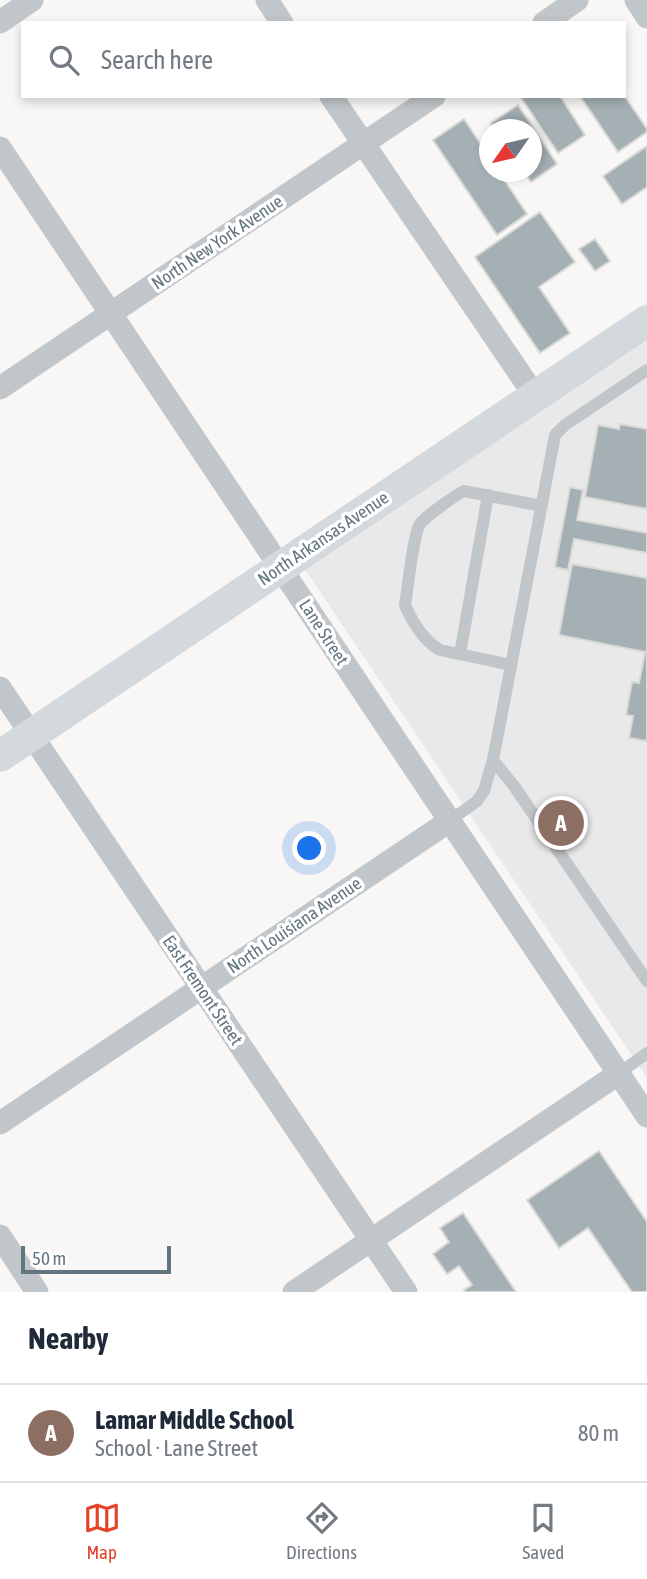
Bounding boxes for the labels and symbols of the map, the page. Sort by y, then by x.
north arrow [479,119,542,182]
street label: North New York Avenue [148,190,286,294]
street label: North Arkansas Avenue [254,486,392,590]
street label: Lane Street [295,595,353,669]
pin: A [538,797,584,849]
your location [292,831,326,865]
street label: North Louisiana Avenue [223,872,365,978]
street label: East Fremont Street [159,931,247,1049]
scale bar [21,1243,172,1275]

